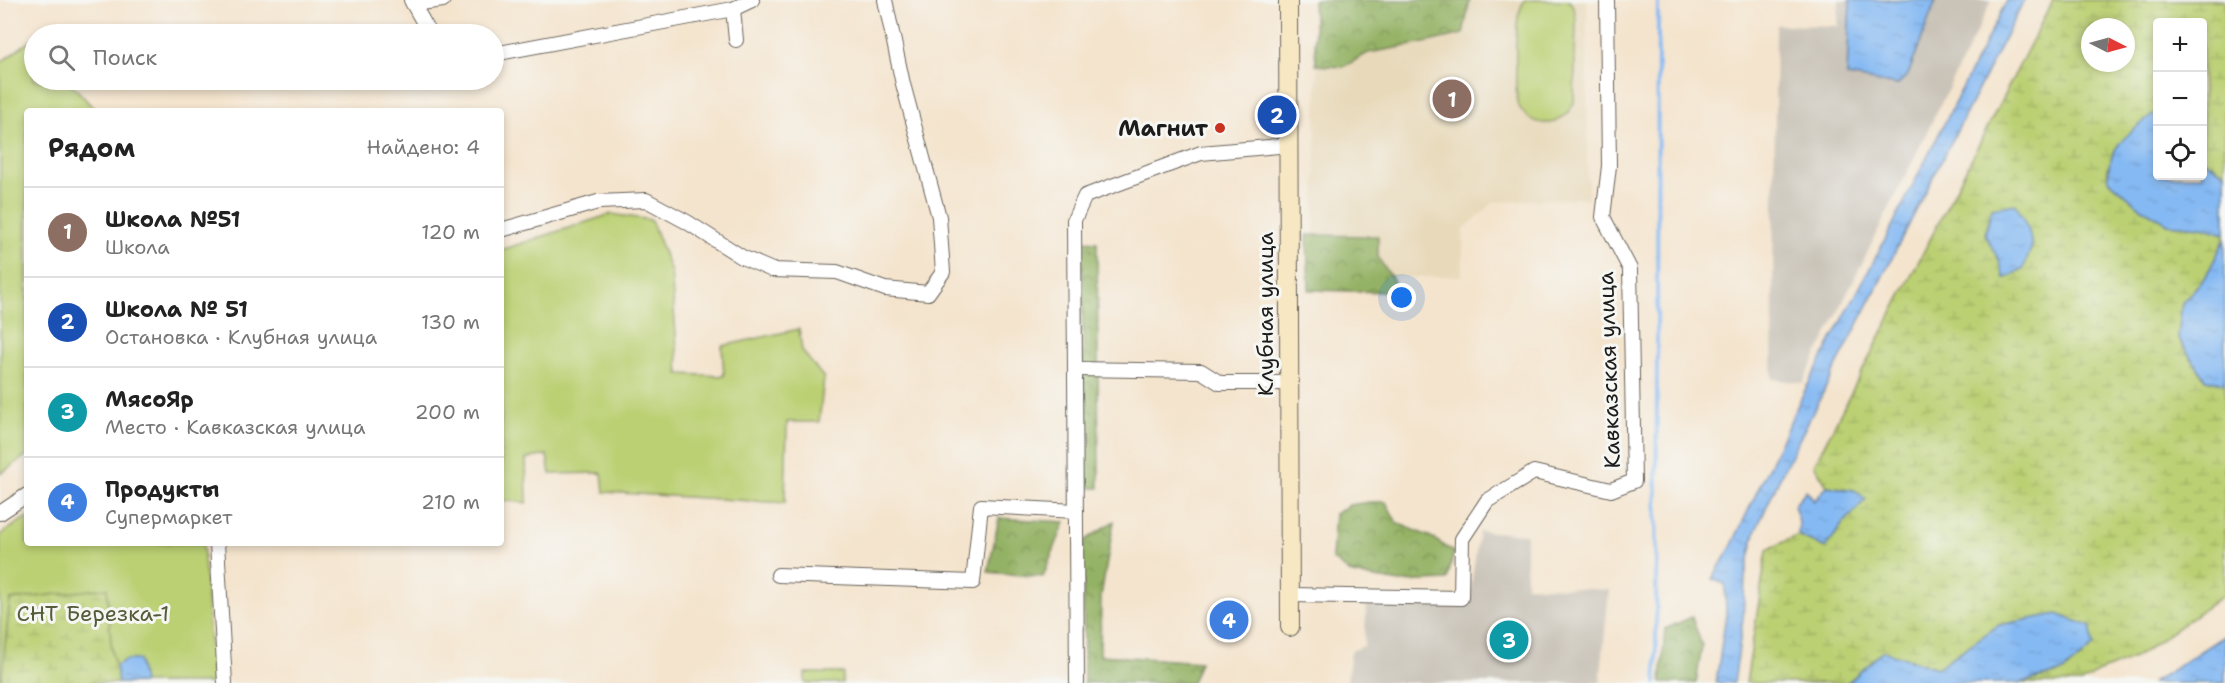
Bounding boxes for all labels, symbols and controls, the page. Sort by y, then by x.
north arrow [2081,18,2135,72]
map controls [2153,18,2207,180]
button: + [2153,18,2207,72]
search box [24,24,504,90]
icon: search [45,41,78,74]
text: Поиск [93,43,157,72]
button: − [2153,72,2207,126]
pin: 1 [1432,76,1472,122]
pin: 2 [1258,92,1296,138]
place label: Магнит [1118,114,1209,143]
marker: Магнит [1213,121,1227,135]
button: locate [2153,126,2207,180]
text: Рядом [48,130,135,165]
text: Найдено: 4 [367,134,480,160]
text: Школа №51 [105,205,241,234]
text: 1 [63,219,72,245]
text: 120 m [421,219,480,245]
street label: Клубная улица [1251,232,1280,396]
text: Школа [105,234,170,260]
street label: Кавказская улица [1591,271,1627,469]
your location [1387,283,1416,312]
text: Школа № 51 [105,295,248,324]
text: 2 [61,309,75,335]
text: 130 m [421,309,480,335]
text: Остановка · Клубная улица [105,324,377,350]
text: МясоЯр [105,385,194,414]
text: 3 [61,399,75,425]
text: 200 m [415,399,480,425]
text: Место · Кавказская улица [105,414,365,440]
text: Продукты [105,475,219,504]
text: 4 [61,489,75,515]
text: 210 m [421,489,480,515]
text: Супермаркет [105,504,232,530]
pin: 4 [1210,598,1248,642]
park label: СНТ Березка-1 [17,599,169,628]
pin: 3 [1490,618,1528,662]

